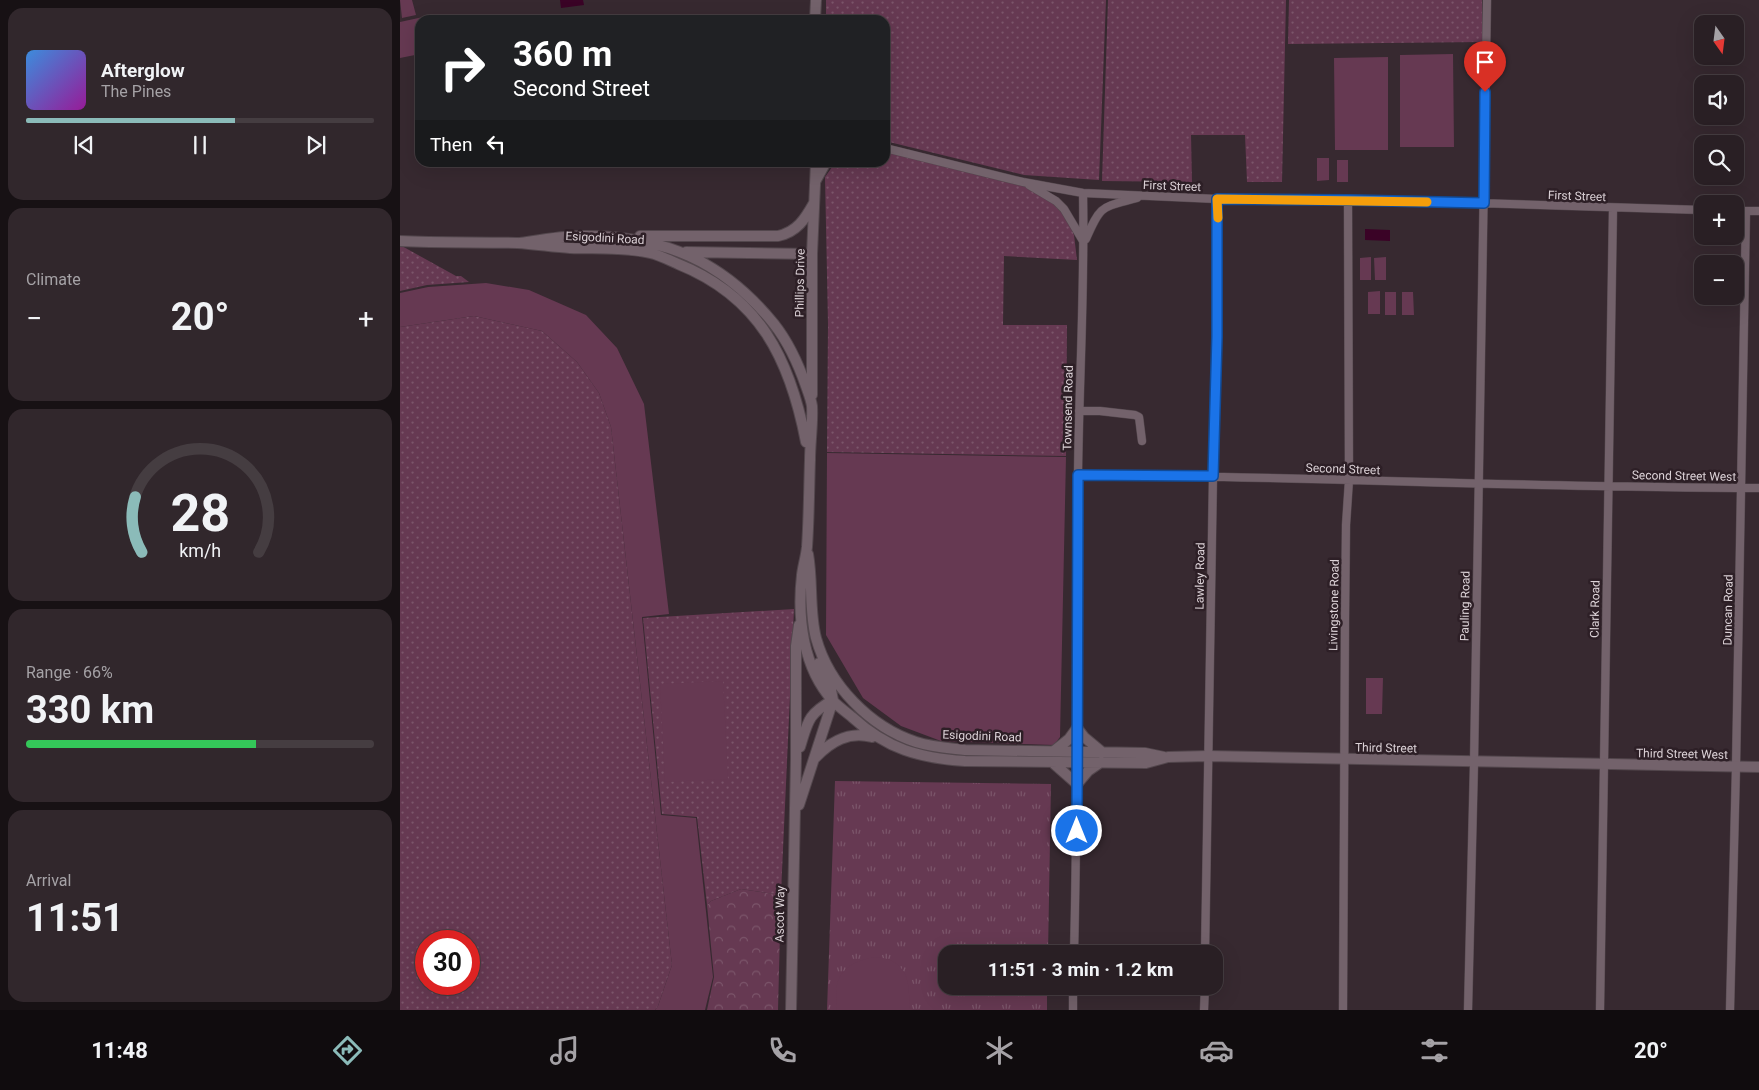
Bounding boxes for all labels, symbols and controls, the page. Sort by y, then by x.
north arrow [1694,15,1744,65]
map controls [1694,15,1744,305]
text: 360 m [513,34,612,75]
icon: right [430,35,495,100]
pin [1464,41,1506,92]
icon: arrive [1471,48,1499,76]
text: Afterglow [101,59,185,82]
button: sound [1694,75,1744,125]
text: Second Street [513,76,650,101]
text: The Pines [101,82,171,101]
icon: left [482,130,510,158]
icon: previous [70,131,98,159]
icon: pause [186,131,214,159]
icon: next [302,131,330,159]
text: Then [430,133,472,156]
button: search [1694,135,1744,185]
street label: First Street [1143,178,1201,194]
street label: First Street [1548,188,1606,204]
button: + [1694,195,1744,245]
street label: Esigodini Road [565,229,645,247]
street label: Phillips Drive [792,249,808,317]
button: − [1694,255,1744,305]
text: Climate [26,270,81,289]
text: 20° [171,295,229,339]
text: − [26,302,42,335]
text: + [358,302,374,335]
street label: Townsend Road [1060,365,1076,451]
street label: Second Street [1305,461,1381,477]
street label: Second Street West [1632,468,1736,484]
text: 28 [170,483,230,544]
text: km/h [179,540,221,561]
street label: Lawley Road [1192,542,1208,610]
street label: Livingstone Road [1326,559,1342,651]
street label: Pauling Road [1457,571,1473,641]
street label: Duncan Road [1720,574,1736,646]
street label: Clark Road [1587,580,1603,638]
text: Range · 66% [26,663,113,682]
text: 330 km [26,688,154,732]
street label: Esigodini Road [942,728,1022,744]
street label: Third Street [1355,740,1417,756]
street label: Third Street West [1636,746,1728,762]
position arrow [1050,804,1102,856]
text: Arrival [26,871,71,890]
street label: Ascot Way [773,885,787,942]
text: 11:51 [26,896,124,940]
speed limit sign: 30 [415,930,480,995]
text: 11:51 · 3 min · 1.2 km [988,958,1173,981]
icon: directions [330,1033,365,1068]
icon: music [547,1033,582,1068]
icon: phone [765,1033,800,1068]
icon: climate [982,1033,1017,1068]
icon: car [1199,1033,1234,1068]
icon: filters [1417,1033,1452,1068]
text: 11:48 [91,1038,148,1063]
text: 20° [1634,1038,1668,1063]

